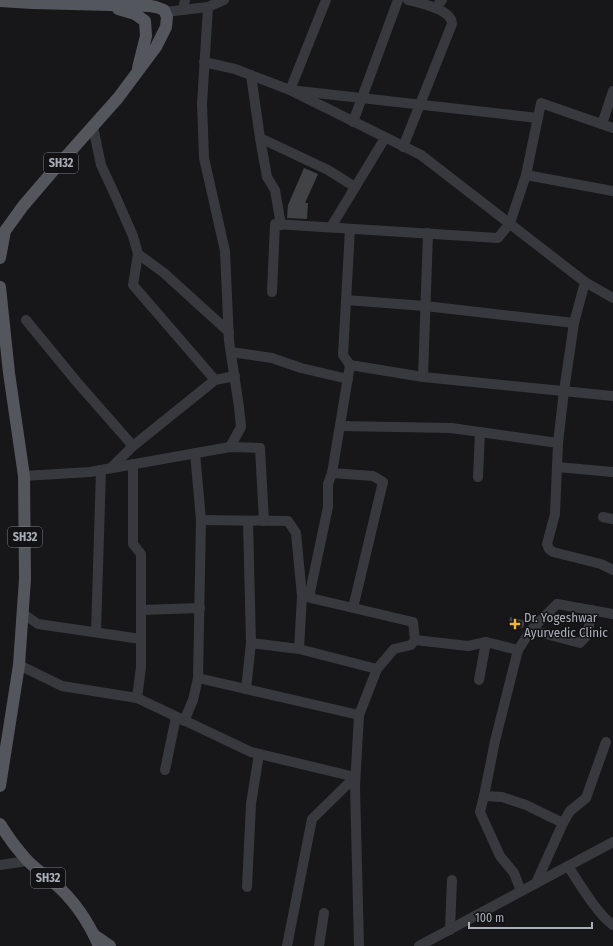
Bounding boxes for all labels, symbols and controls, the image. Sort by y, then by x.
road number: SH32 [44,153,78,173]
road number: SH32 [8,527,42,547]
place label: Dr. Yogeshwar Ayurvedic Clinic [524,610,608,640]
marker: Dr. Yogeshwar Ayurvedic Clinic [509,618,521,630]
road number: SH32 [31,868,65,888]
scale bar [469,904,592,930]
text: 100 m [475,911,504,925]

